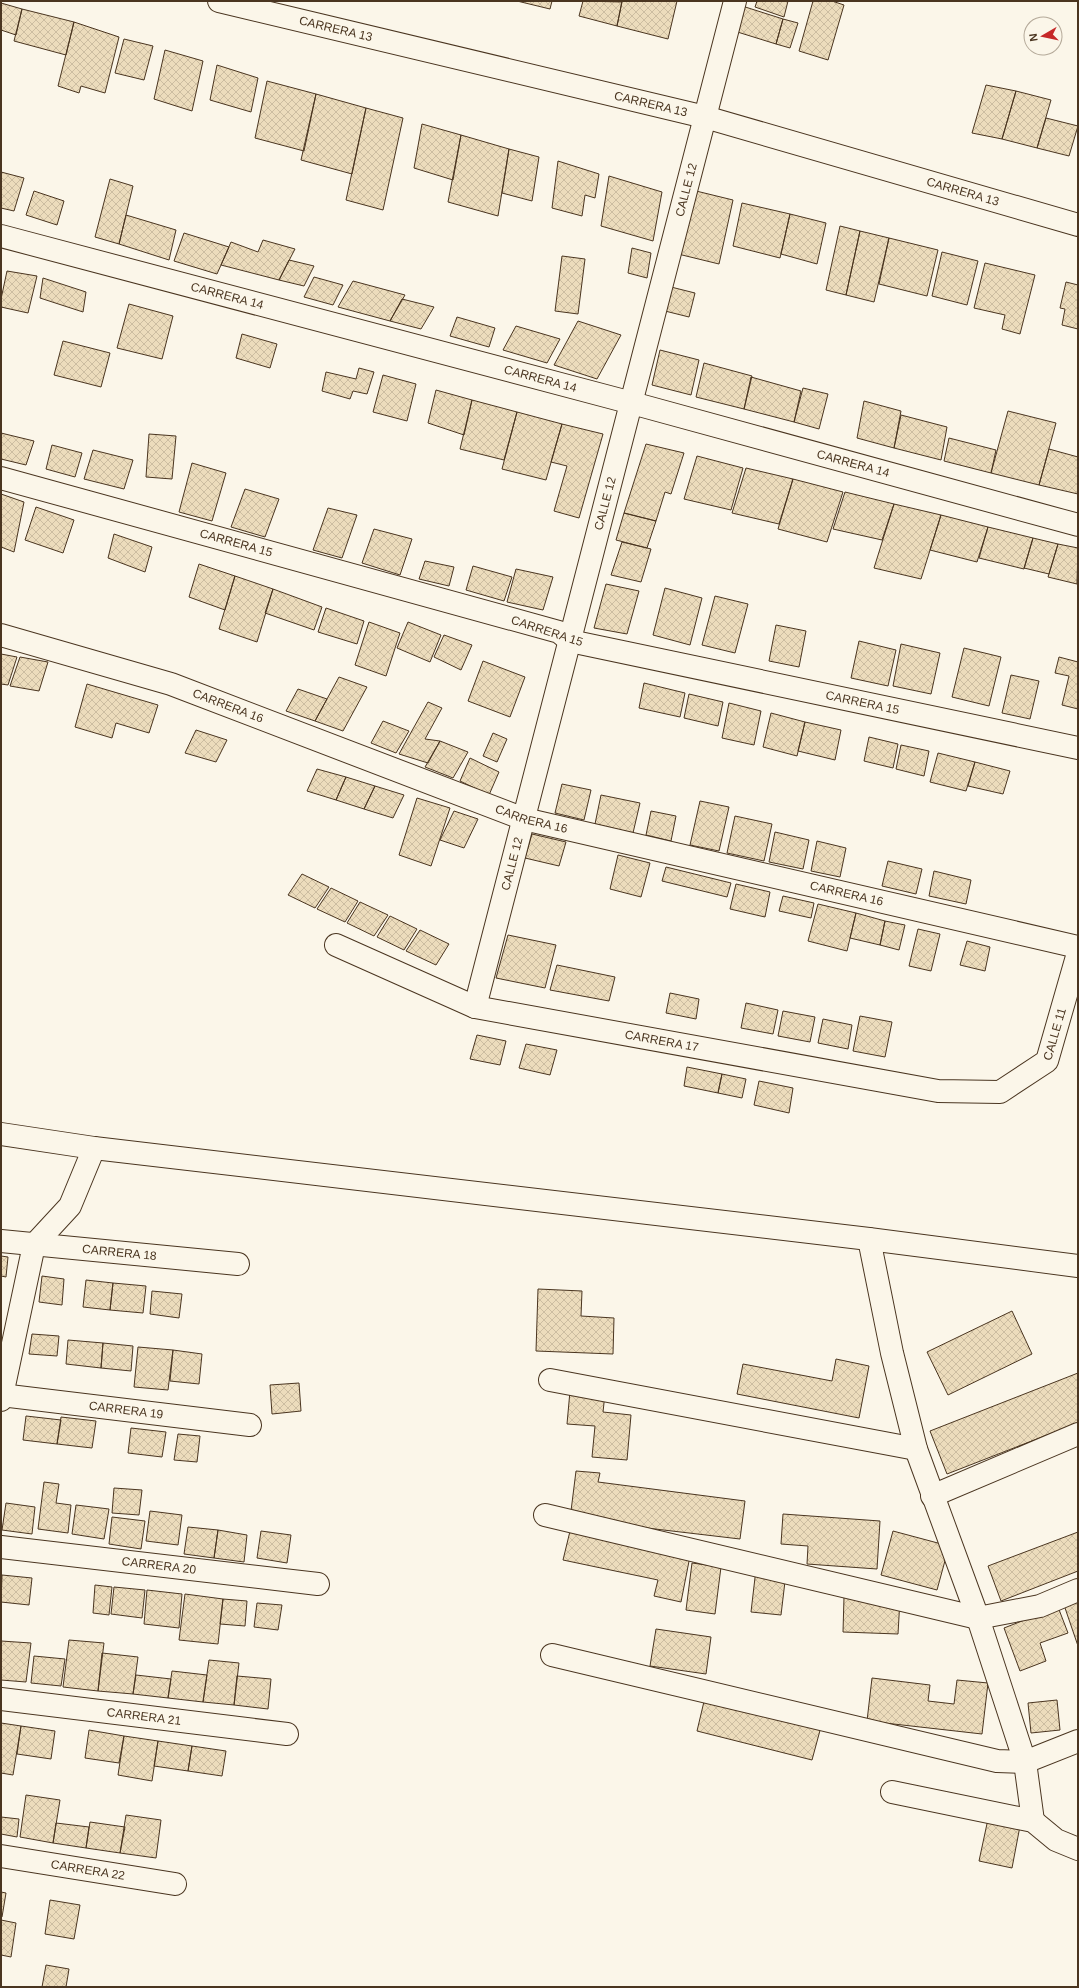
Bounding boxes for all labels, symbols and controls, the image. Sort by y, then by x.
street label: CARRERA 13 [298,13,374,44]
north arrow [1023,16,1063,56]
text: N [1027,33,1040,42]
street label: CARRERA 13 [613,89,689,120]
street label: CALLE 12 [673,161,700,218]
street label: CARRERA 13 [925,175,1001,209]
street label: CARRERA 14 [189,280,265,312]
street label: CARRERA 14 [502,362,579,395]
street label: CARRERA 14 [815,447,891,480]
street label: CALLE 12 [591,475,619,532]
street label: CARRERA 15 [198,526,274,560]
street label: CARRERA 15 [509,613,585,649]
street label: CARRERA 16 [191,686,266,726]
street label: CARRERA 15 [824,688,901,717]
street label: CARRERA 16 [493,802,569,836]
street label: CALLE 12 [498,835,526,892]
street label: CARRERA 16 [809,878,885,909]
street label: CALLE 11 [1041,1006,1069,1062]
street label: CARRERA 17 [624,1027,700,1054]
street label: CARRERA 18 [82,1242,158,1263]
street label: CARRERA 19 [88,1399,164,1422]
street label: CARRERA 20 [121,1554,197,1577]
street label: CARRERA 21 [106,1705,182,1728]
street label: CARRERA 22 [50,1857,126,1883]

